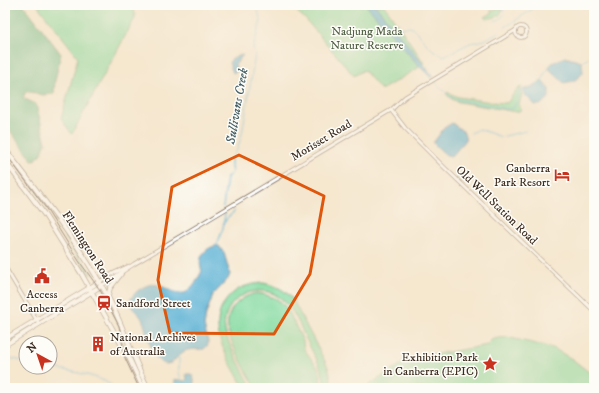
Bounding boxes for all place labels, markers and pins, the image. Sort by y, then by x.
place label: Canberra Park Resort [494,161,551,190]
hotel icon: Canberra Park Resort [553,166,571,184]
public building icon: Access Canberra [33,267,51,285]
place label: Access Canberra [20,287,65,316]
station icon: Sandford Street [95,294,113,312]
place label: Sandford Street [116,296,191,311]
place label: National Archives of Australia [110,330,196,359]
building icon: National Archives of Australia [89,335,107,353]
place label: Exhibition Park in Canberra (EPIC) [383,350,478,379]
place icon: Exhibition Park in Canberra (EPIC) [481,355,499,373]

